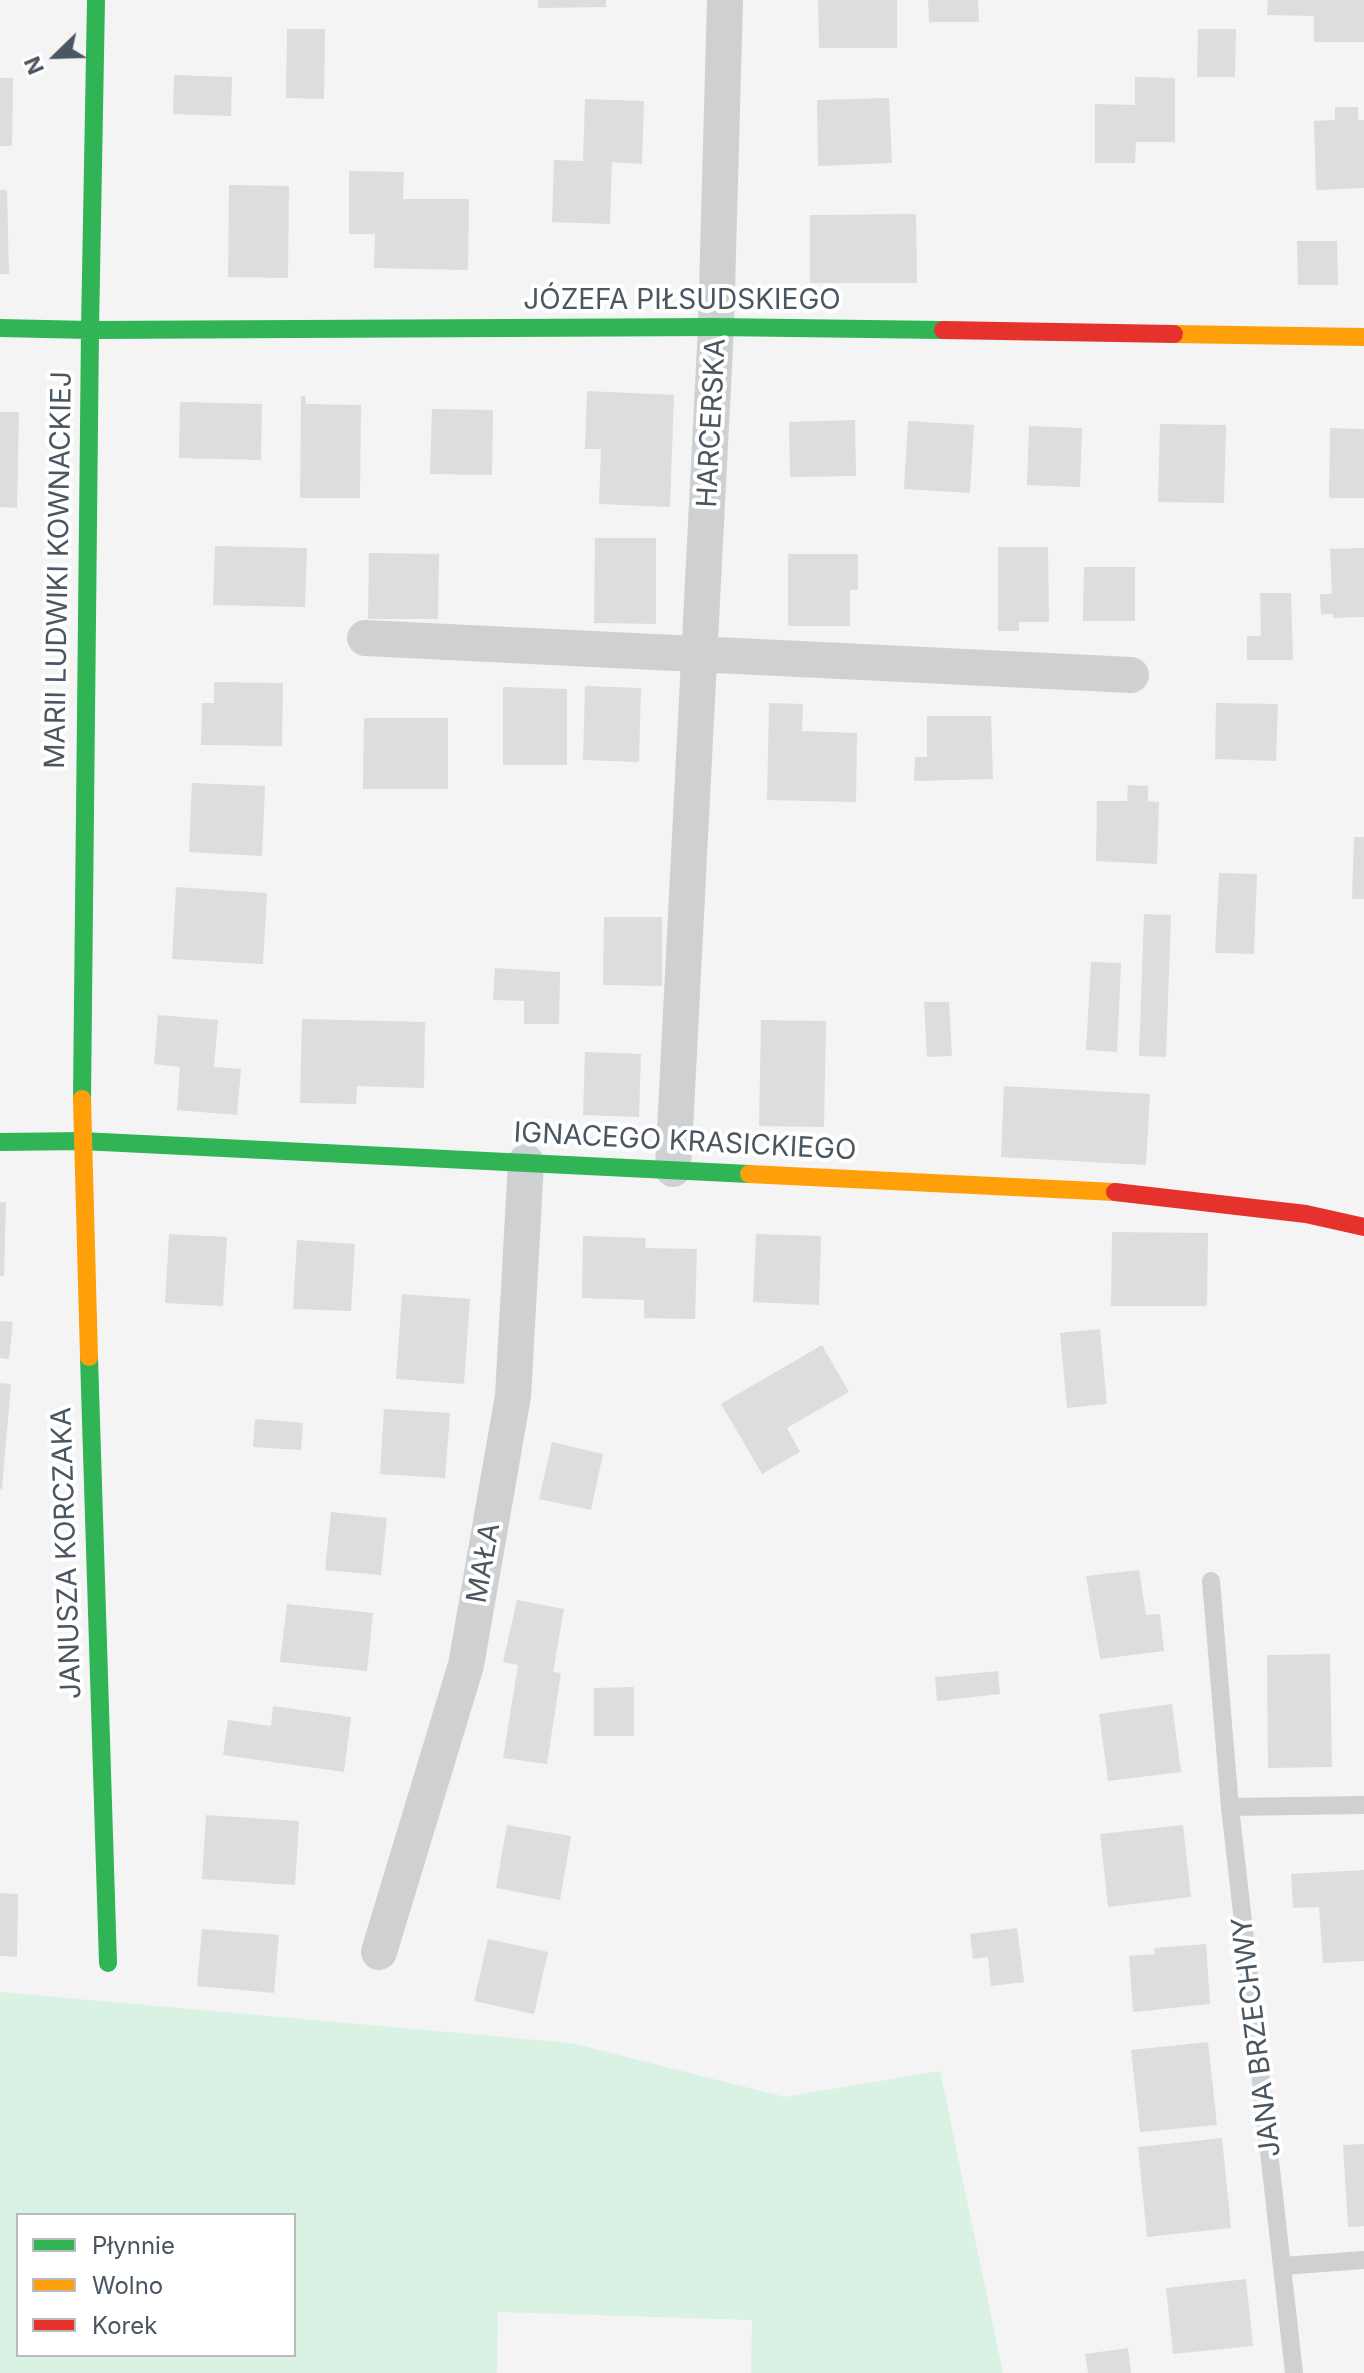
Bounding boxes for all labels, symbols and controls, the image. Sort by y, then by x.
north arrow [16,16,96,96]
text: N [19,53,49,78]
street label: JÓZEFA PIŁSUDSKIEGO [523,284,841,318]
street label: HARCERSKA [691,337,733,509]
street label: MARII LUDWIKI KOWNACKIEJ [39,371,79,769]
street label: IGNACEGO KRASICKIEGO [513,1116,857,1168]
street label: JANUSZA KORCZAKA [45,1406,89,1700]
street label: MAŁA [460,1520,508,1606]
street label: JANA BRZECHWY [1226,1915,1288,2159]
legend [16,2213,296,2357]
text: Płynnie [92,2231,175,2260]
text: Wolno [92,2271,163,2300]
text: Korek [92,2311,157,2340]

